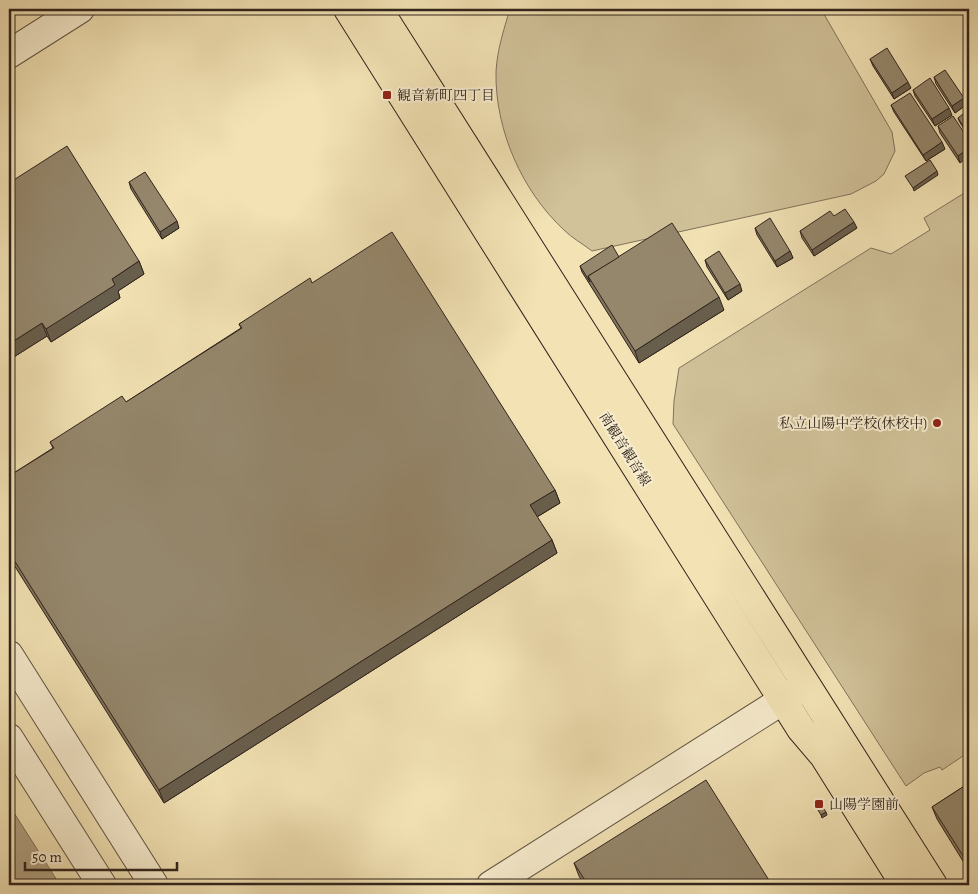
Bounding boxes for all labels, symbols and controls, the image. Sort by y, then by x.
place label: 観音新町四丁目 [397,86,495,105]
marker: 観音新町四丁目 [381,89,393,101]
street label: 南観音観音線 [595,408,655,490]
place label: 私立山陽中学校(休校中) [779,414,927,433]
marker: 私立山陽中学校(休校中) [931,417,943,429]
place label: 山陽学園前 [829,795,899,814]
marker: 山陽学園前 [813,798,825,810]
scale bar [25,839,178,871]
text: 50 m [32,847,62,867]

